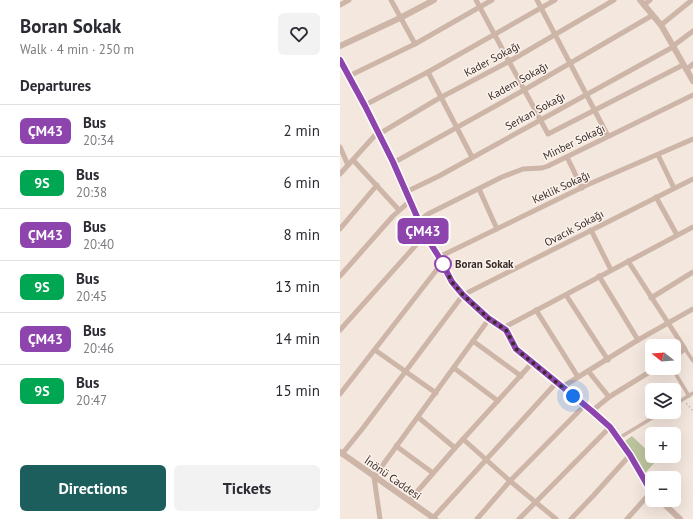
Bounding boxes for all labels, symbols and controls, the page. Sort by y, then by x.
button: heart [278,13,320,55]
text: Boran Sokak [20,14,121,38]
street label: Kader Sokağı [462,38,522,80]
text: Walk · 4 min · 250 m [20,41,134,58]
street label: Kadem Sokağı [485,59,551,103]
text: Departures [20,76,91,95]
street label: Serkan Sokağı [503,89,567,133]
text: Bus [83,113,106,132]
text: 2 min [283,121,320,140]
street label: Minber Sokağı [541,121,607,163]
text: ÇM43 [28,122,63,140]
text: 20:34 [83,132,114,149]
text: Bus [76,165,99,184]
street label: Keklik Sokağı [530,167,592,207]
text: 6 min [283,173,320,192]
text: 9S [34,174,50,192]
text: 20:38 [76,184,107,201]
street label: Ovacık Sokağı [542,207,606,249]
text: Bus [83,217,106,236]
line badge: ÇM43 [395,218,451,244]
text: ÇM43 [406,222,440,240]
text: 8 min [283,225,320,244]
text: ÇM43 [28,226,63,244]
text: 20:40 [83,236,114,253]
marker: Boran Sokak [434,255,452,273]
place label: Boran Sokak [455,257,514,271]
text: Bus [76,269,99,288]
text: 13 min [275,277,320,296]
text: 9S [34,278,50,296]
text: 20:45 [76,288,107,305]
text: Bus [83,321,106,340]
text: 14 min [275,329,320,348]
text: ÇM43 [28,330,63,348]
north arrow [645,339,681,375]
map controls [645,339,681,507]
text: 20:46 [83,340,114,357]
text: Bus [76,373,99,392]
text: 15 min [275,381,320,400]
text: 9S [34,382,50,400]
button: layers [645,383,681,419]
your location [563,386,583,406]
text: 20:47 [76,392,107,409]
button: + [645,427,681,463]
street label: İnönü Caddesi [362,453,424,503]
button: Directions [20,465,166,511]
button: Tickets [174,465,320,511]
button: − [645,471,681,507]

